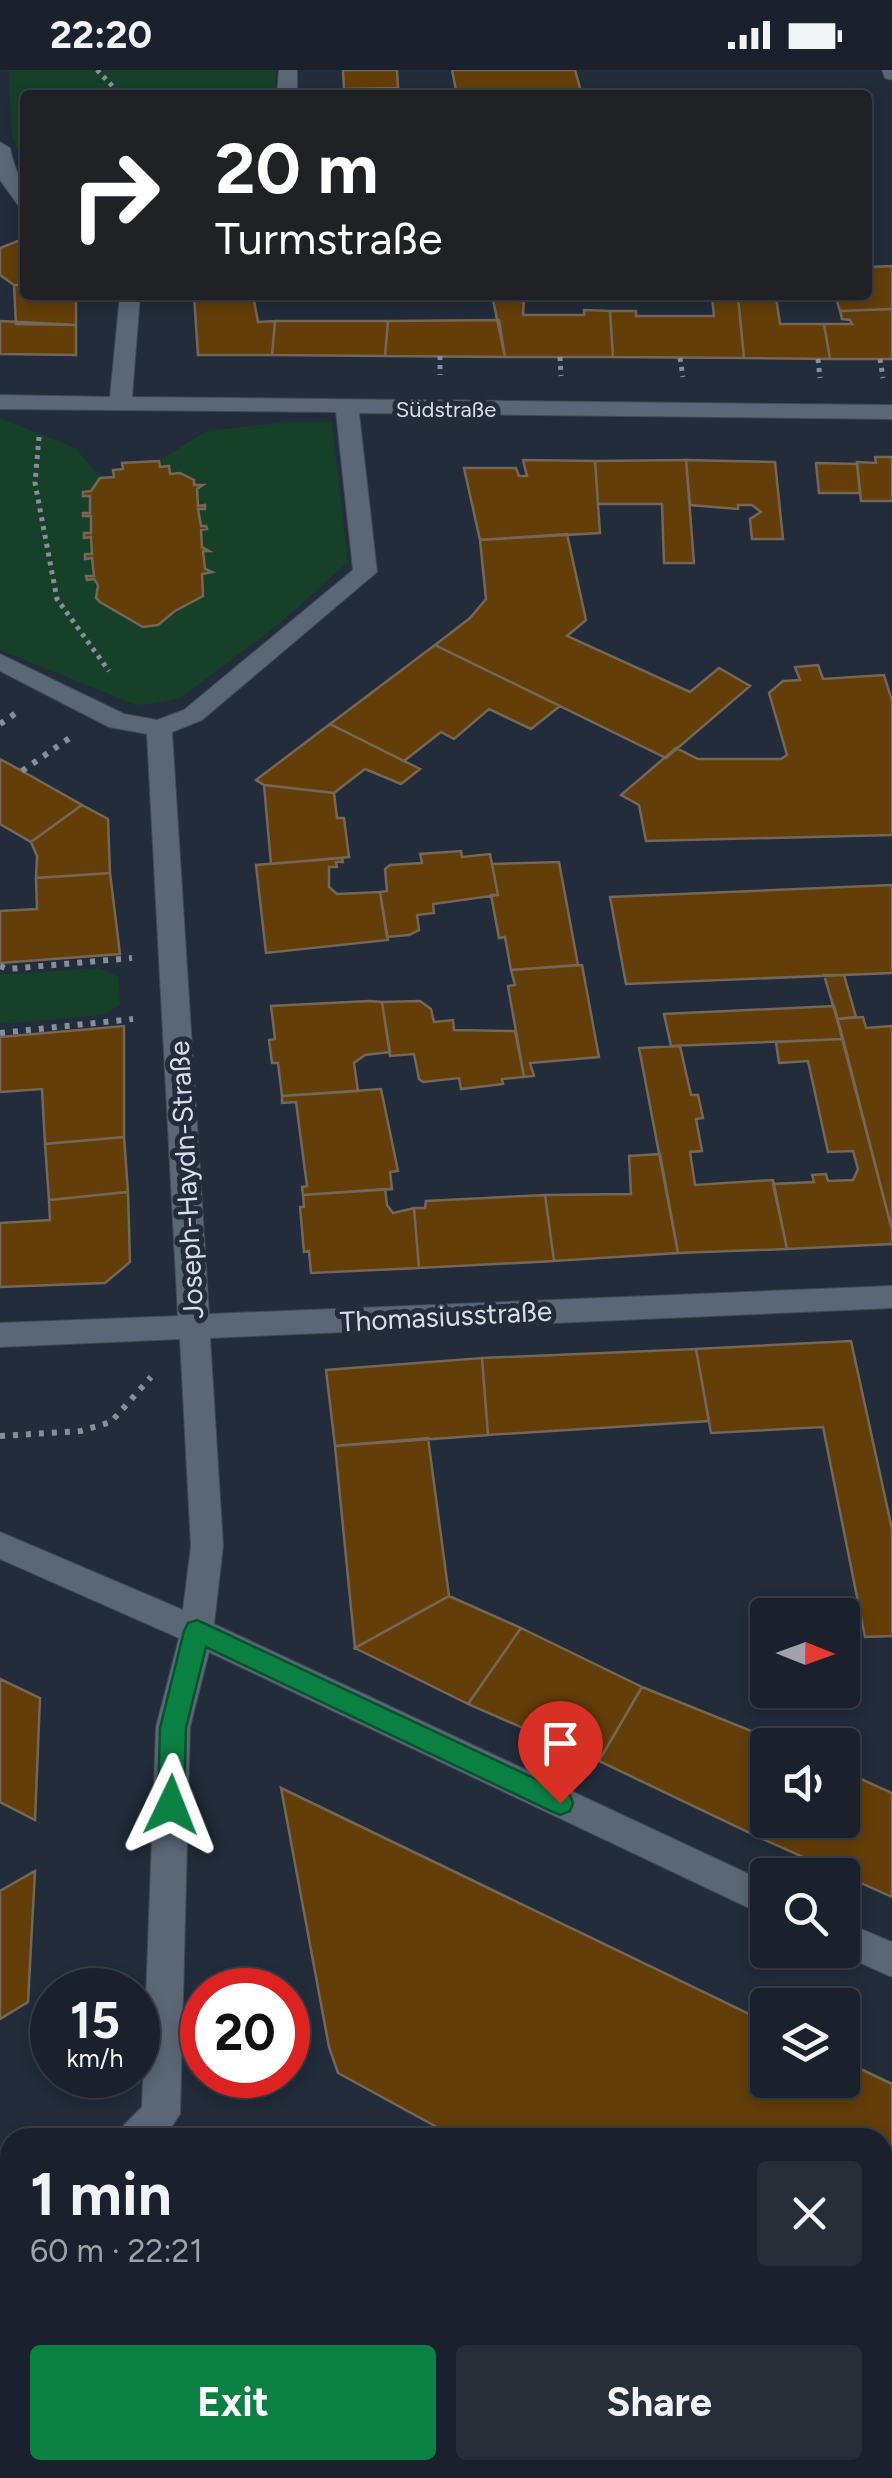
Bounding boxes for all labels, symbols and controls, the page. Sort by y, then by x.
text: 22:20 [50,12,152,58]
text: 20 m [215,126,379,211]
icon: right [50,130,180,260]
text: Turmstraße [215,211,442,265]
street label: Südstraße [396,396,496,423]
street label: Joseph-Haydn-Straße [162,1040,210,1320]
street label: Thomasiusstraße [339,1293,553,1339]
north arrow [750,1598,860,1708]
map controls [750,1598,860,2098]
pin [518,1701,603,1804]
icon: arrive [533,1716,588,1771]
button: sound [750,1728,860,1838]
position arrow [119,1753,223,1857]
button: search [750,1858,860,1968]
speed limit sign: 20 [180,1968,310,2098]
button: layers [750,1988,860,2098]
text: 15 [70,1990,120,2051]
text: km/h [66,2043,124,2073]
text: 1 min [30,2158,172,2230]
button: close [757,2161,862,2266]
text: 60 m · 22:21 [30,2232,203,2270]
button: Exit [30,2345,436,2460]
button: Share [456,2345,862,2460]

